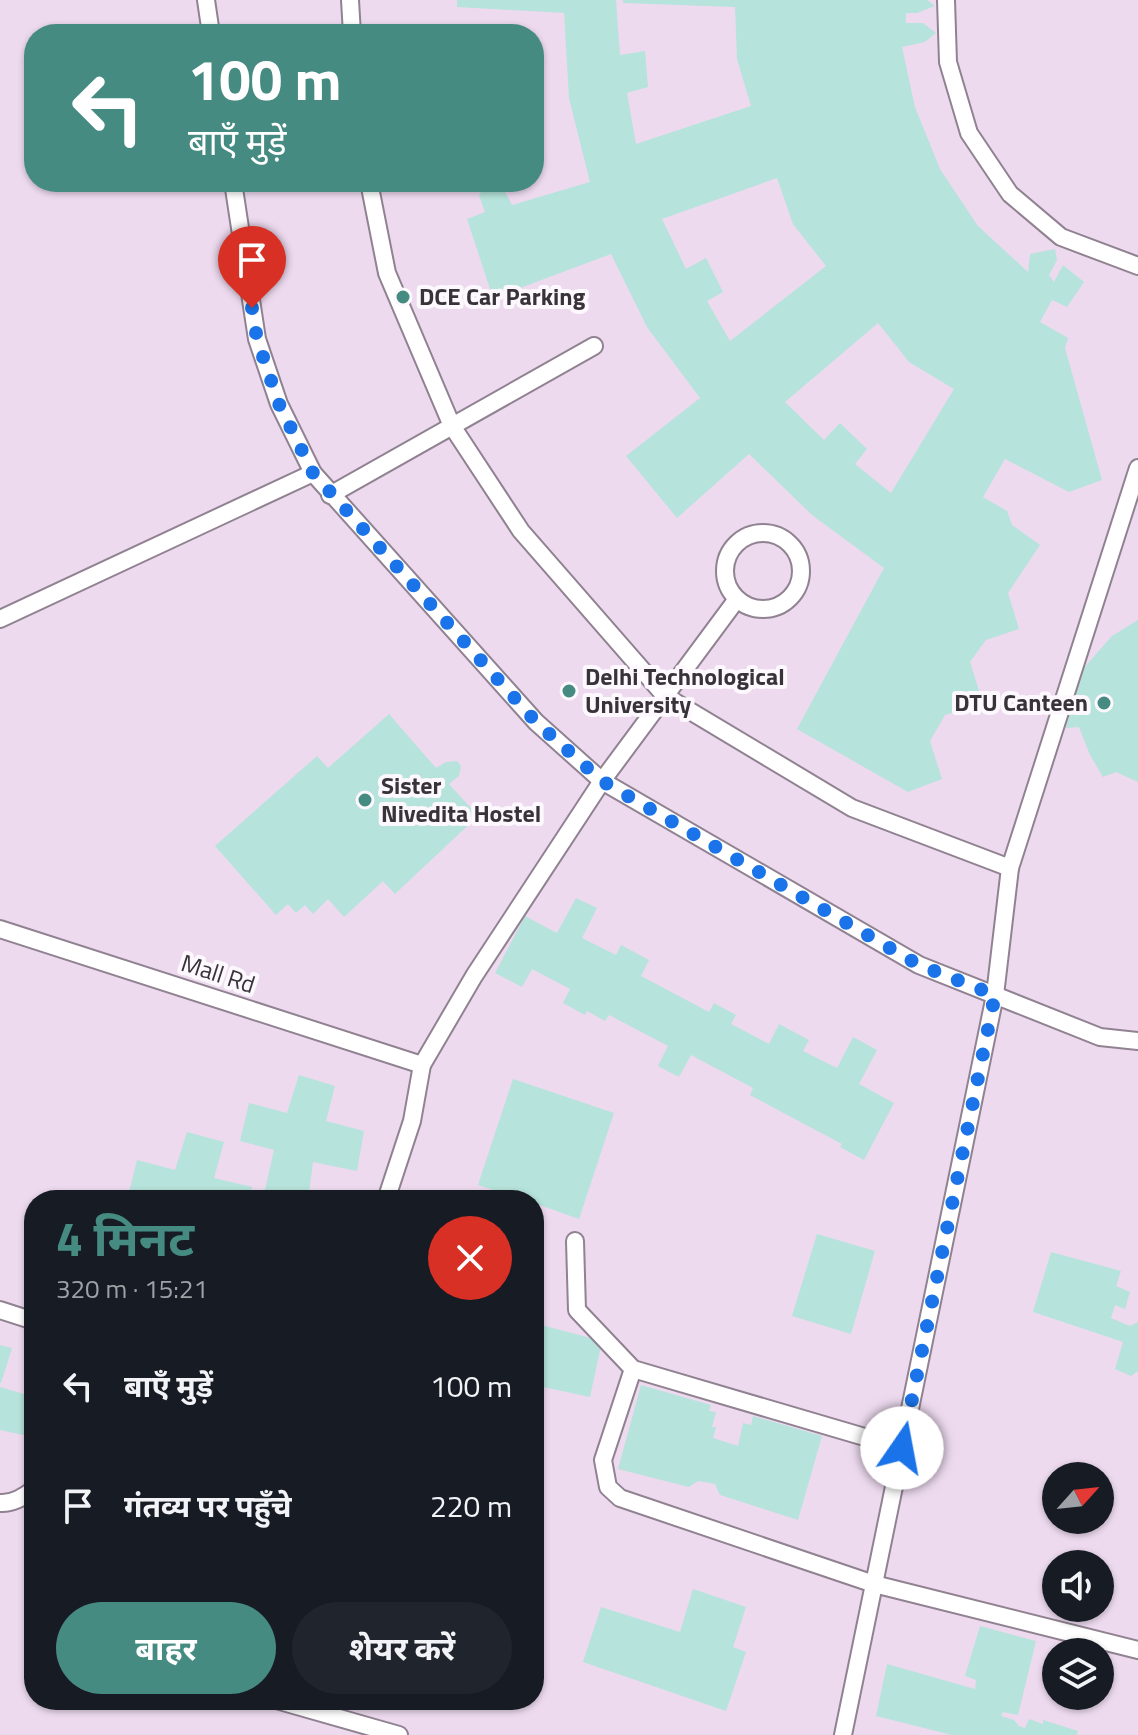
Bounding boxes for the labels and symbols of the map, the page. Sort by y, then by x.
pin [218,226,286,308]
place label: DCE Car Parking [419,278,585,314]
marker: DCE Car Parking [394,288,412,306]
place label: Delhi Technological University [585,658,785,722]
marker: Delhi Technological University [560,682,578,700]
place label: DTU Canteen [954,684,1088,720]
marker: DTU Canteen [1095,694,1113,712]
place label: Sister Nivedita Hostel [381,767,541,831]
marker: Sister Nivedita Hostel [356,791,374,809]
street label: Mall Rd [177,944,260,1002]
position arrow [860,1406,944,1490]
north arrow [1042,1462,1114,1534]

